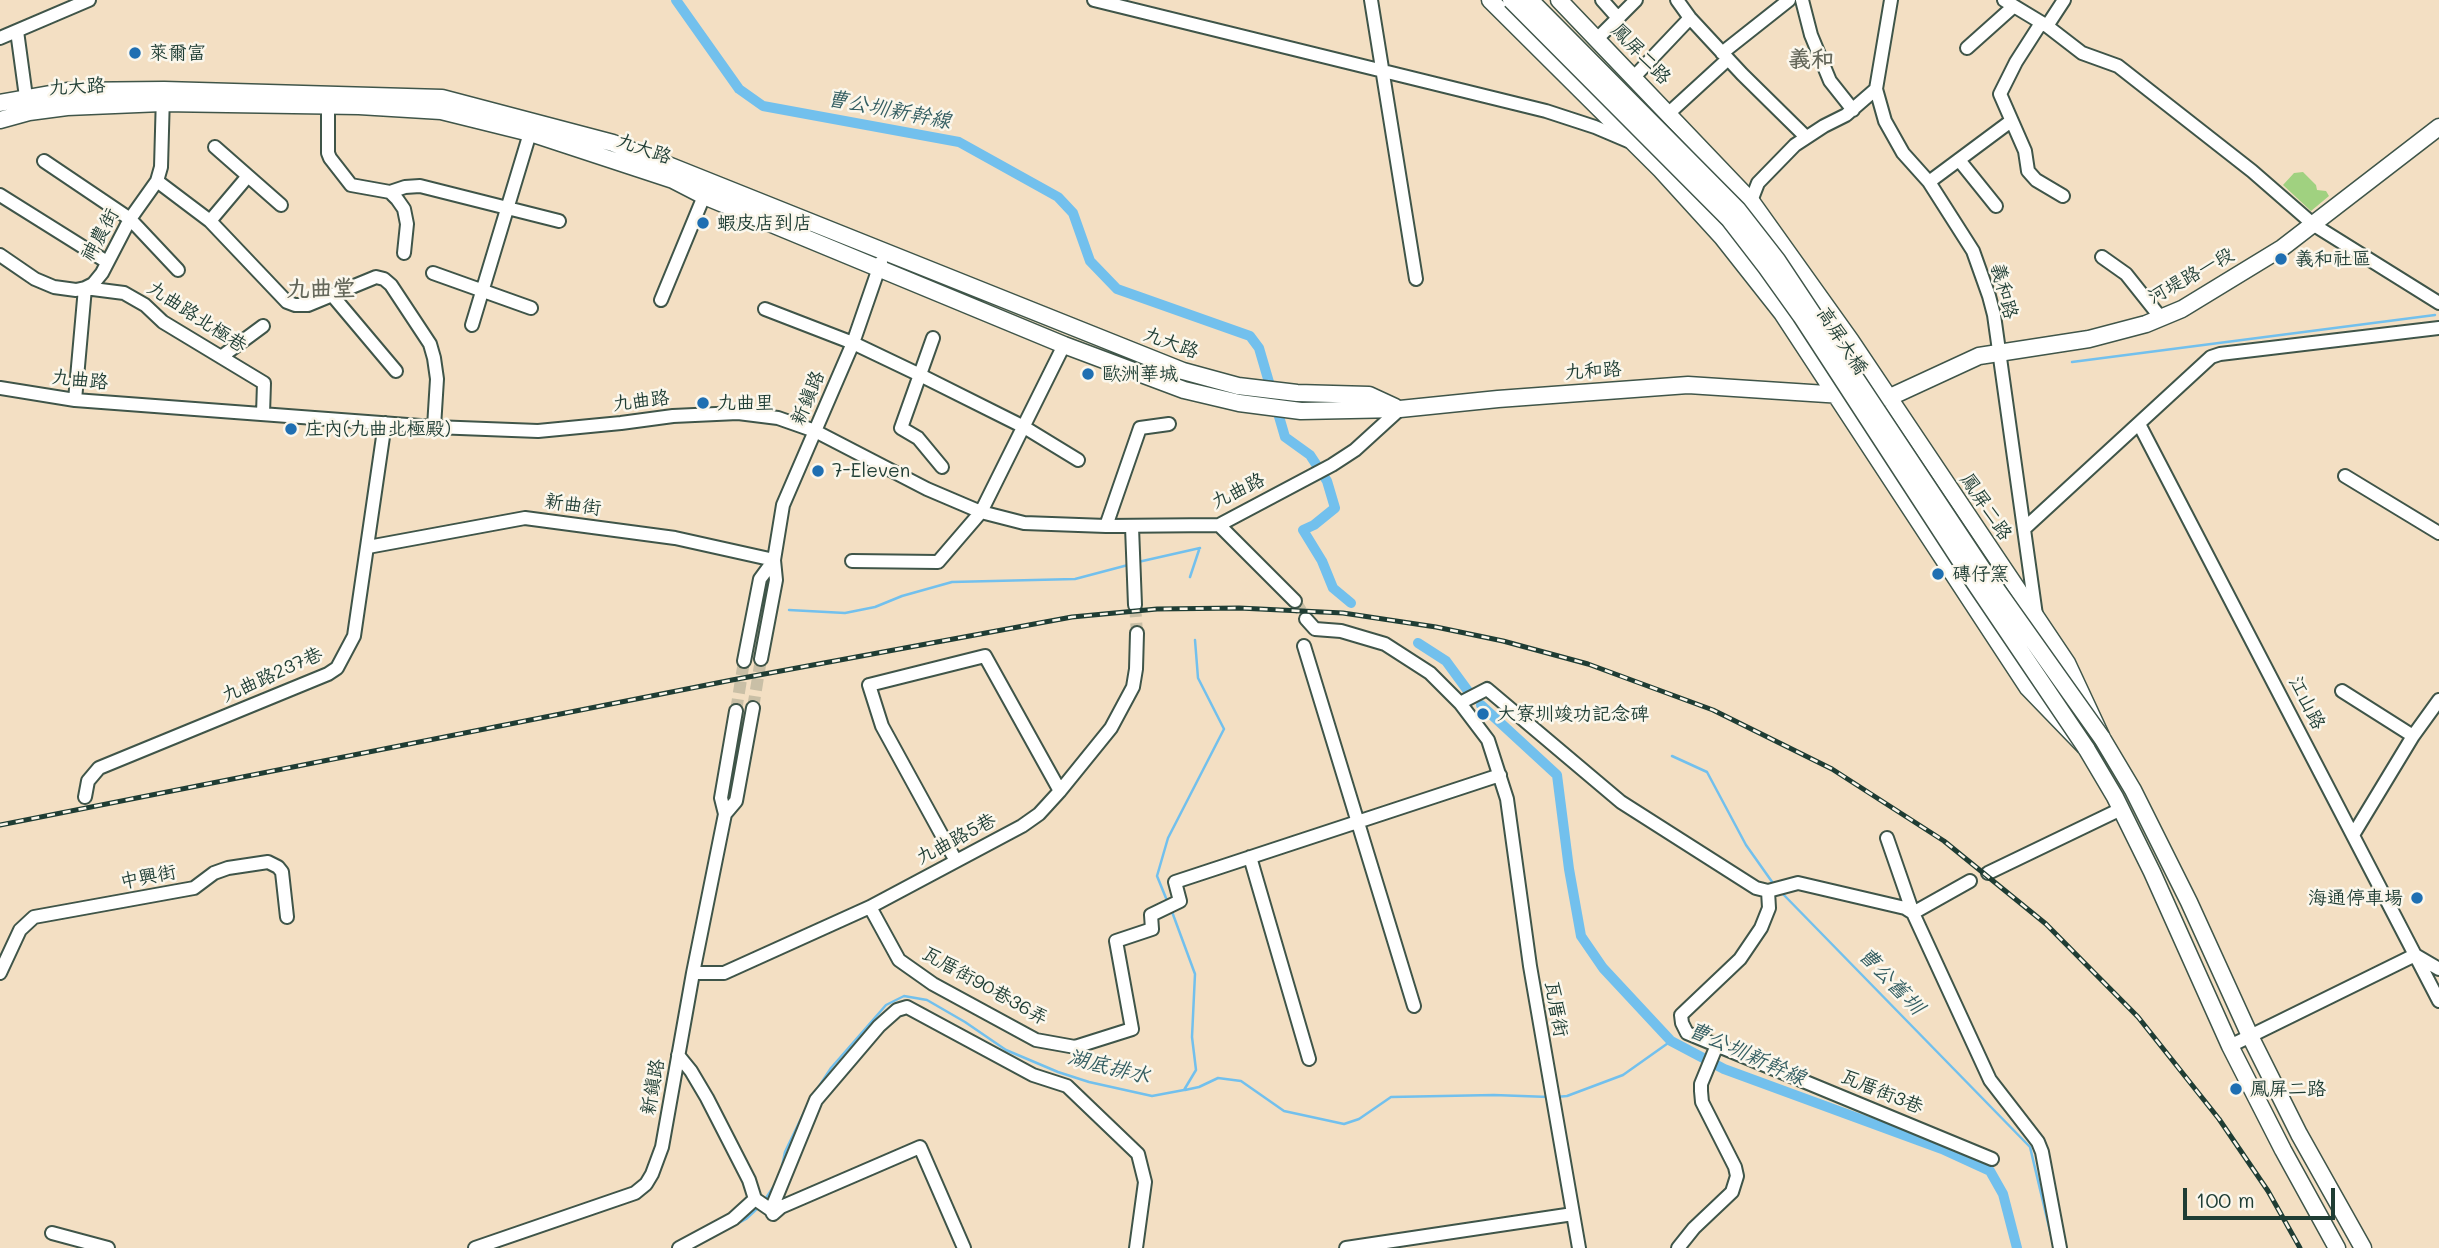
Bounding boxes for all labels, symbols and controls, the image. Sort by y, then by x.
street label: 鳳屏二路 [1606,19,1676,89]
place label: 萊爾富 [149,42,206,64]
marker: 萊爾富 [127,45,143,61]
district label: 義和 [1788,46,1834,74]
street label: 九大路 [48,74,106,100]
water label: 曹公圳新幹線 [825,86,953,134]
street label: 九大路 [613,129,675,169]
street label: 神農街 [76,205,124,265]
place label: 蝦皮店到店 [717,212,812,234]
marker: 蝦皮店到店 [695,215,711,231]
street label: 河堤路一段 [2144,243,2238,309]
place label: 義和社區 [2295,248,2371,270]
marker: 義和社區 [2273,251,2289,267]
street label: 義和路 [1986,261,2022,321]
district label: 九曲堂 [287,275,355,303]
street label: 九曲路北極巷 [143,276,251,358]
street label: 高屏大橋 [1812,303,1872,379]
street label: 九大路 [1140,323,1202,363]
street label: 九和路 [1564,358,1622,384]
place label: 歐洲華城 [1102,363,1178,385]
street label: 九曲路 [50,366,110,394]
marker: 歐洲華城 [1080,366,1096,382]
street label: 新鎮路 [786,367,830,429]
street label: 九曲路 [611,386,671,416]
place label: 九曲里 [717,392,774,414]
marker: 九曲里 [695,395,711,411]
place label: 庄內(九曲北極殿) [305,418,451,440]
marker: 庄內(九曲北極殿) [283,421,299,437]
place label: 7-Eleven [832,460,910,482]
marker: 7-Eleven [810,463,826,479]
street label: 九曲路 [1207,468,1269,514]
street label: 鳳屏二路 [1955,469,2017,545]
street label: 新曲街 [543,490,603,520]
place label: 磚仔窯 [1952,563,2009,585]
marker: 磚仔窯 [1930,566,1946,582]
street label: 九曲路237巷 [218,643,326,707]
street label: 江山路 [2284,672,2330,734]
place label: 大寮圳竣功記念碑 [1497,703,1649,725]
marker: 大寮圳竣功記念碑 [1475,706,1491,722]
street label: 九曲路5巷 [912,808,1000,870]
street label: 中興街 [118,860,178,894]
place label: 海通停車場 [2308,887,2403,909]
marker: 海通停車場 [2409,890,2425,906]
street label: 瓦厝街90巷36弄 [918,942,1052,1030]
water label: 曹公舊圳 [1853,942,1929,1020]
street label: 瓦厝街 [1540,979,1572,1039]
water label: 曹公圳新幹線 [1684,1017,1810,1091]
water label: 湖底排水 [1065,1045,1153,1089]
street label: 新鎮路 [637,1057,669,1117]
street label: 瓦厝街3巷 [1837,1065,1927,1119]
place label: 鳳屏二路 [2250,1078,2326,1100]
marker: 鳳屏二路 [2228,1081,2244,1097]
scale bar [2187,1174,2339,1218]
text: 100 m [2196,1186,2255,1213]

